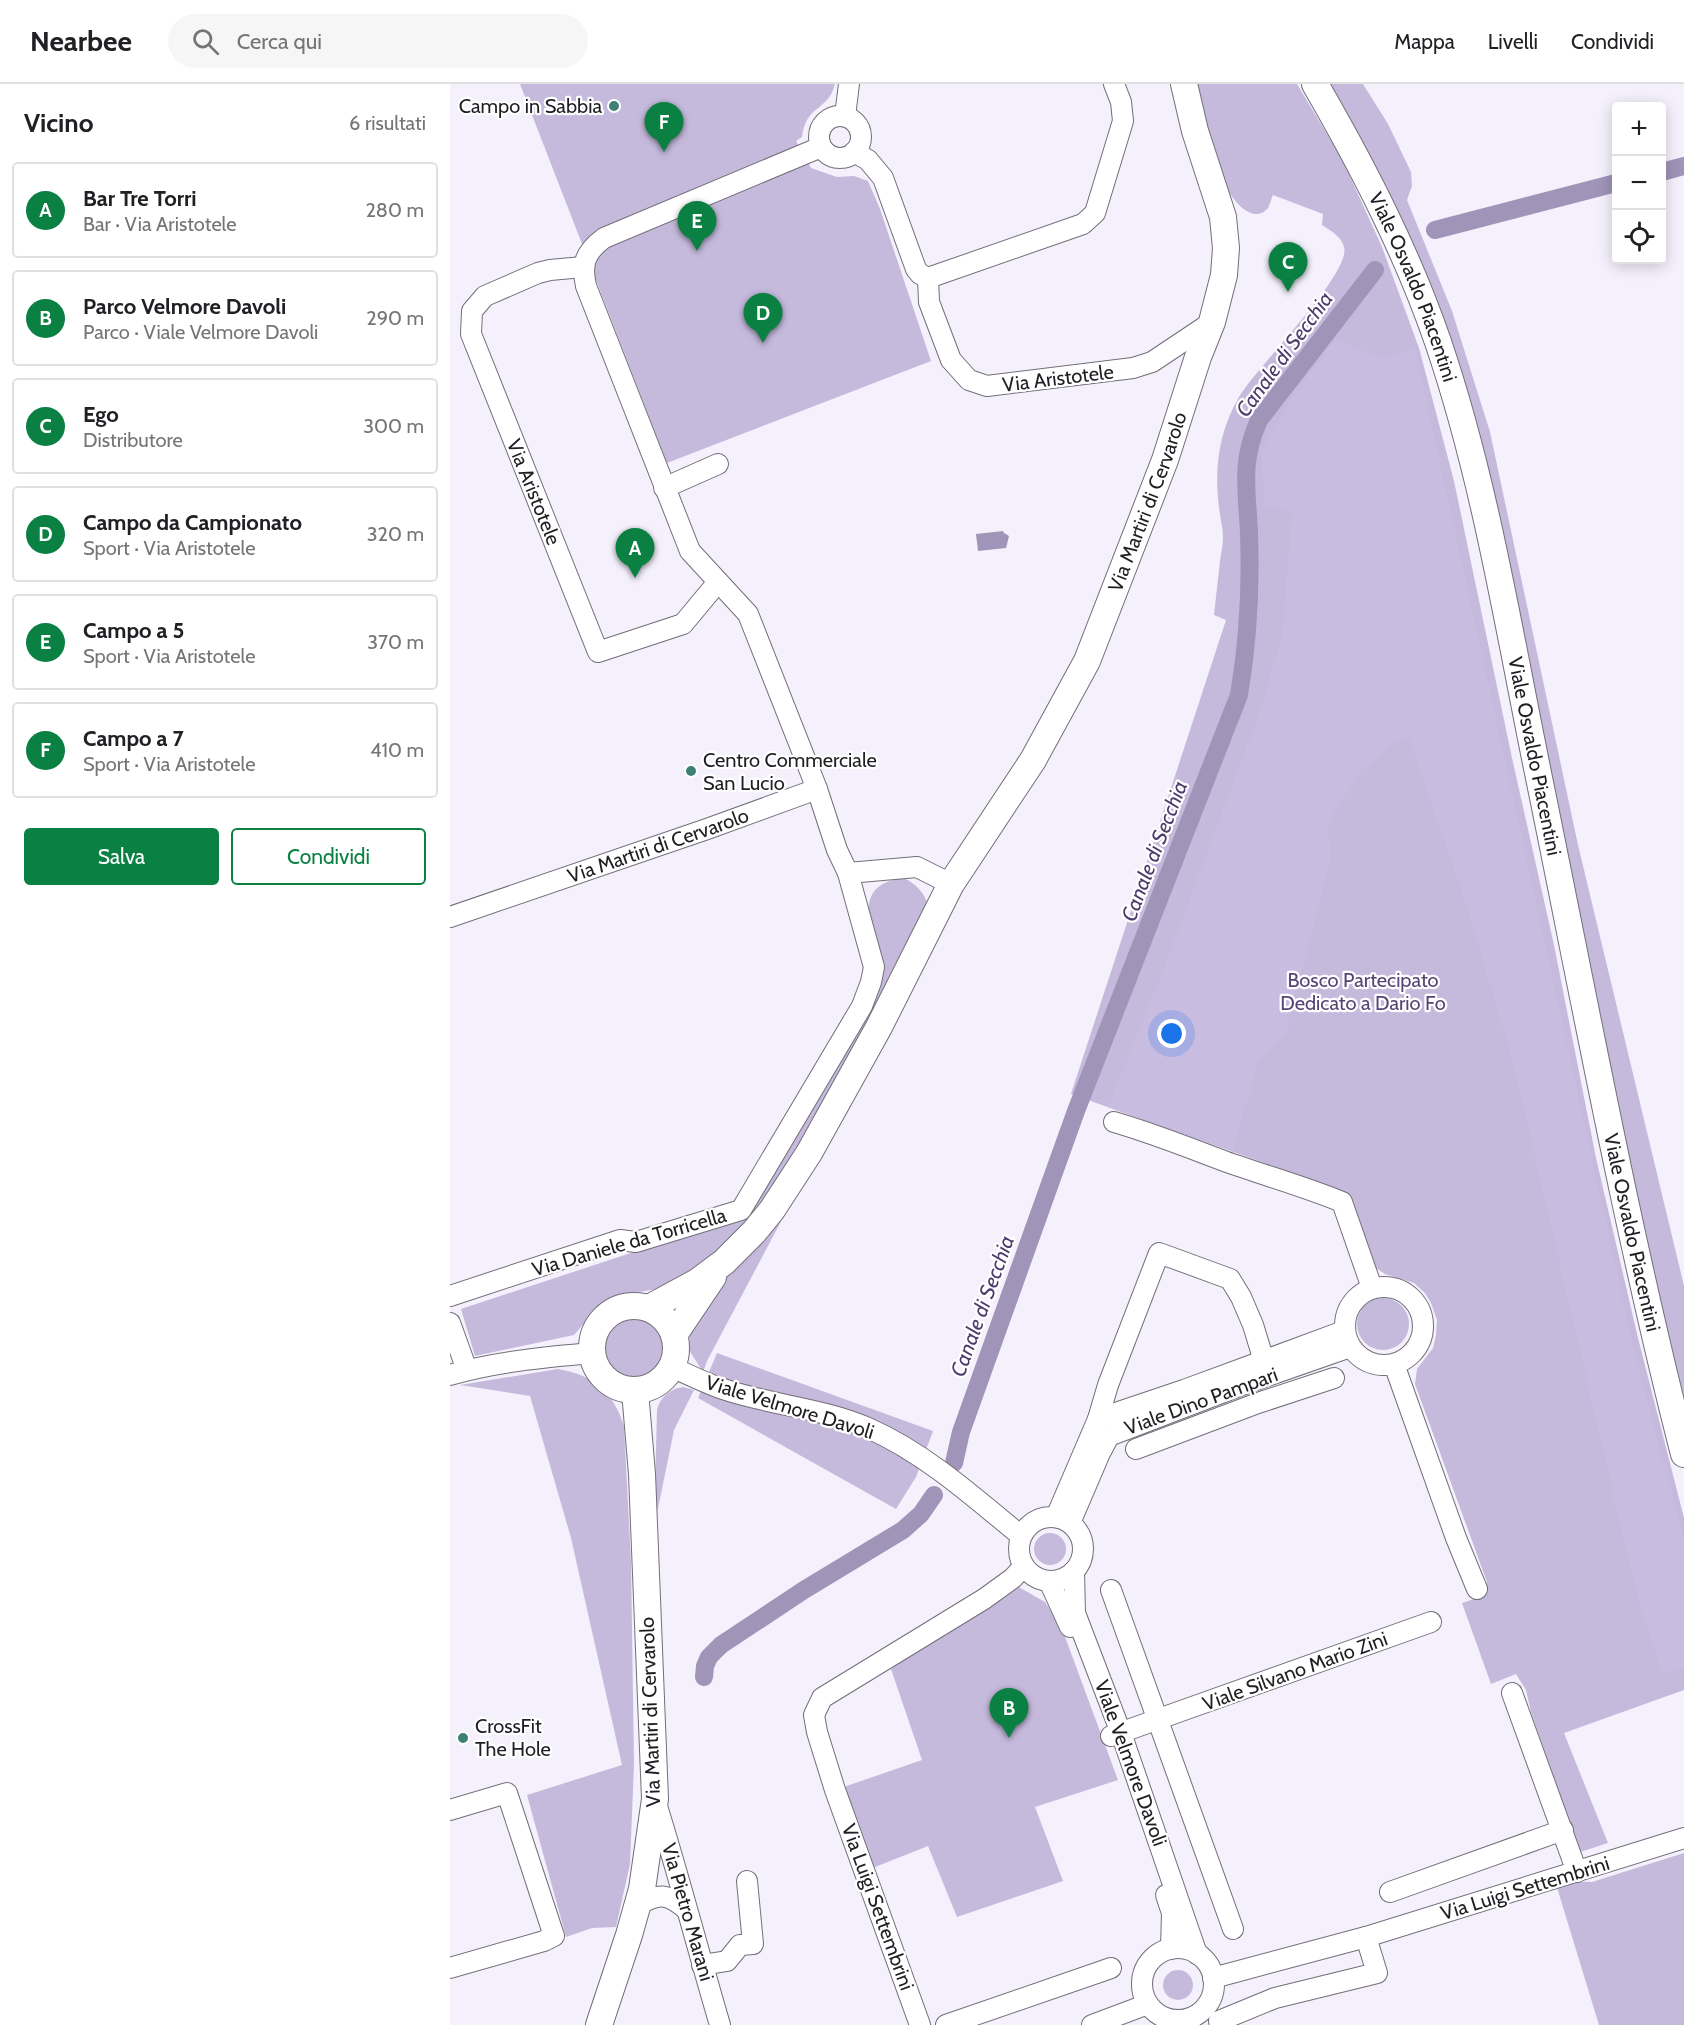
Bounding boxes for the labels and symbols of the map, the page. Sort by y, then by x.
place label: Campo in Sabbia [459,94,602,118]
marker: Campo in Sabbia [607,99,621,113]
pin: F [644,103,684,152]
street label: Viale Osvaldo Piacentini [1364,188,1462,384]
pin: E [678,202,716,251]
pin: C [1268,242,1308,292]
water label: Canale di Secchia [1230,287,1338,421]
pin: D [744,294,782,343]
street label: Via Aristotele [1001,359,1115,397]
street label: Via Martiri di Cervarolo [1103,409,1192,595]
street label: Via Aristotele [502,436,566,548]
pin: A [616,528,654,578]
street label: Viale Osvaldo Piacentini [1503,655,1566,858]
place label: Centro Commerciale San Lucio [703,748,877,795]
marker: Centro Commerciale San Lucio [684,764,698,778]
water label: Canale di Secchia [1116,777,1192,925]
street label: Via Martiri di Cervarolo [564,803,752,888]
park label: Bosco Partecipato Dedicato a Dario Fo [1280,968,1446,1015]
your location [1157,1019,1186,1048]
street label: Viale Osvaldo Piacentini [1599,1131,1666,1334]
street label: Via Daniele da Torricella [529,1203,729,1281]
water label: Canale di Secchia [945,1232,1019,1380]
street label: Viale Dino Pampari [1121,1362,1281,1440]
street label: Viale Velmore Davoli [703,1370,877,1444]
street label: Via Martiri di Cervarolo [635,1617,665,1807]
street label: Viale Silvano Mario Zini [1199,1626,1391,1716]
street label: Viale Velmore Davoli [1090,1677,1172,1849]
pin: B [990,1688,1028,1738]
place label: CrossFit The Hole [475,1714,551,1761]
marker: CrossFit The Hole [456,1731,470,1745]
street label: Via Luigi Settembrini [837,1821,919,1993]
street label: Via Pietro Marani [657,1840,719,1984]
street label: Via Luigi Settembrini [1438,1851,1612,1925]

